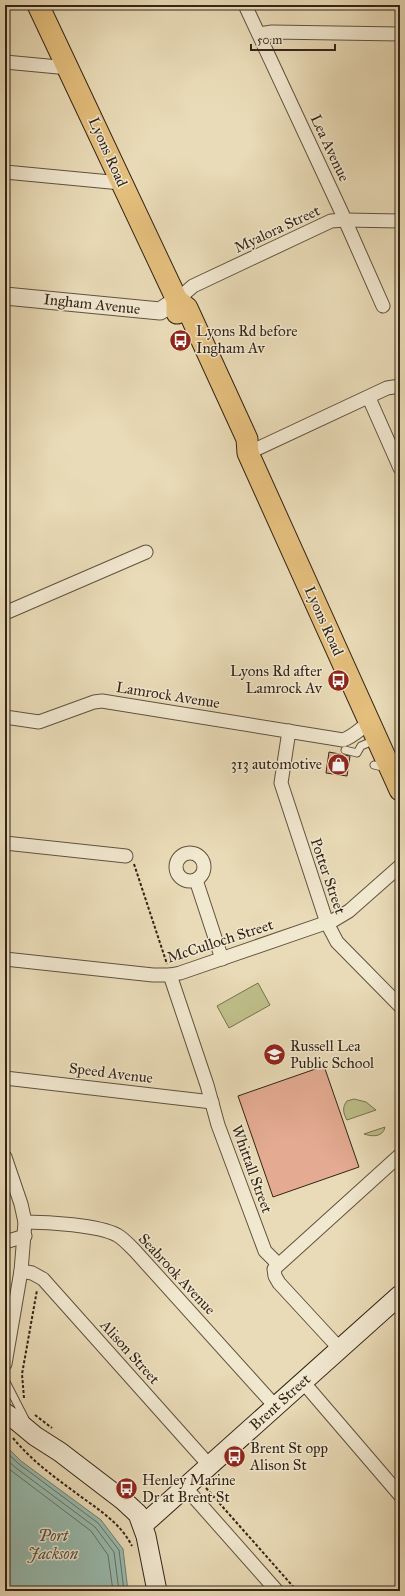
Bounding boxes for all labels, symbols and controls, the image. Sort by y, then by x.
scale bar [251,26,335,52]
text: 50 m [257,33,282,47]
street label: Lea Avenue [307,112,353,184]
street label: Lyons Road [85,114,132,190]
street label: Myalora Street [231,201,323,257]
street label: Ingham Avenue [43,290,141,318]
place label: Lyons Rd before Ingham Av [196,322,297,357]
bus stop icon: Lyons Rd before Ingham Av [167,327,193,353]
street label: Lyons Road [301,583,348,659]
place label: Lyons Rd after Lamrock Av [230,662,323,697]
bus stop icon: Lyons Rd after Lamrock Av [325,667,351,693]
street label: Lamrock Avenue [115,678,221,712]
shop icon: 313 automotive [325,751,351,777]
place label: 313 automotive [231,755,322,773]
street label: Potter Street [307,836,350,917]
street label: McCulloch Street [165,915,276,967]
place label: Russell Lea Public School [290,1037,375,1072]
school or university icon: Russell Lea Public School [261,1042,287,1068]
street label: Speed Avenue [68,1059,154,1087]
street label: Whittall Street [228,1123,276,1216]
street label: Seabrook Avenue [135,1230,219,1318]
street label: Alison Street [96,1315,164,1388]
street label: Brent Street [246,1370,315,1434]
place label: Brent St opp Alison St [249,1439,328,1474]
bus stop icon: Brent St opp Alison St [222,1444,248,1470]
place label: Henley Marine Dr at Brent St [142,1471,236,1506]
bus stop icon: Henley Marine Dr at Brent St [113,1476,139,1502]
water label: Port Jackson [27,1526,79,1563]

